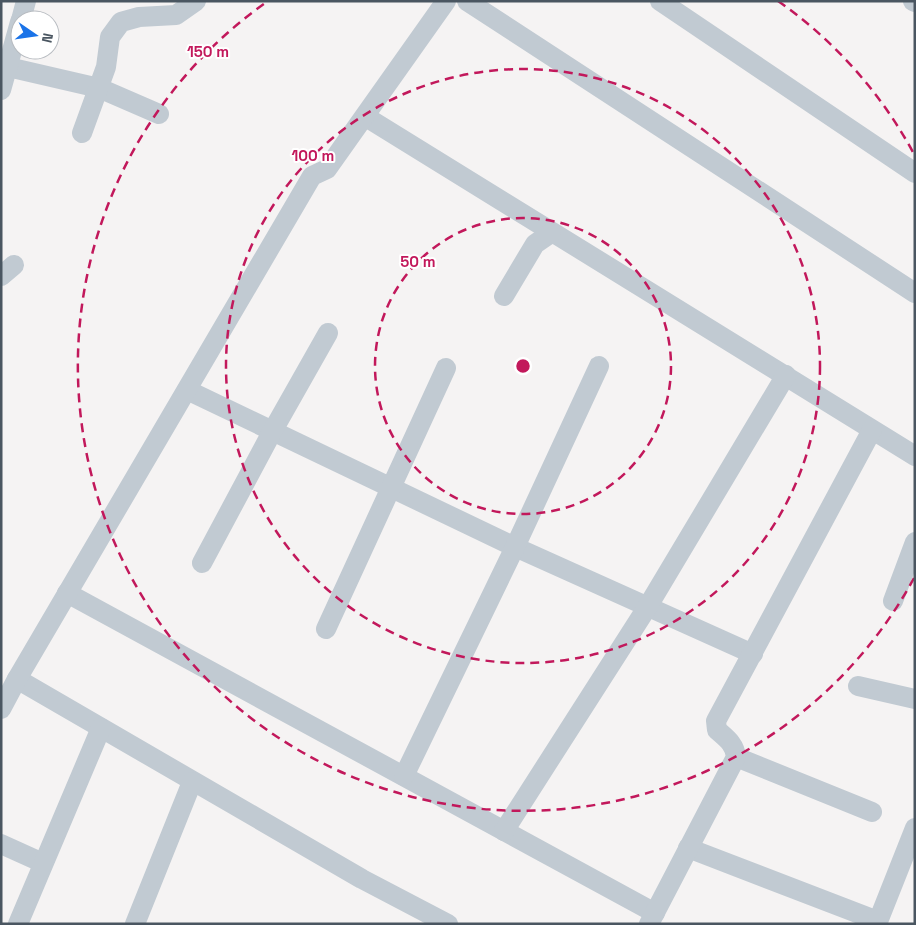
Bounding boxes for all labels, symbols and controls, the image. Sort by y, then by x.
north arrow [10,10,60,60]
text: N [38,31,57,45]
text: 150 m [187,42,229,61]
text: 100 m [292,146,334,165]
text: 50 m [400,252,436,271]
centre of rings [514,357,532,375]

